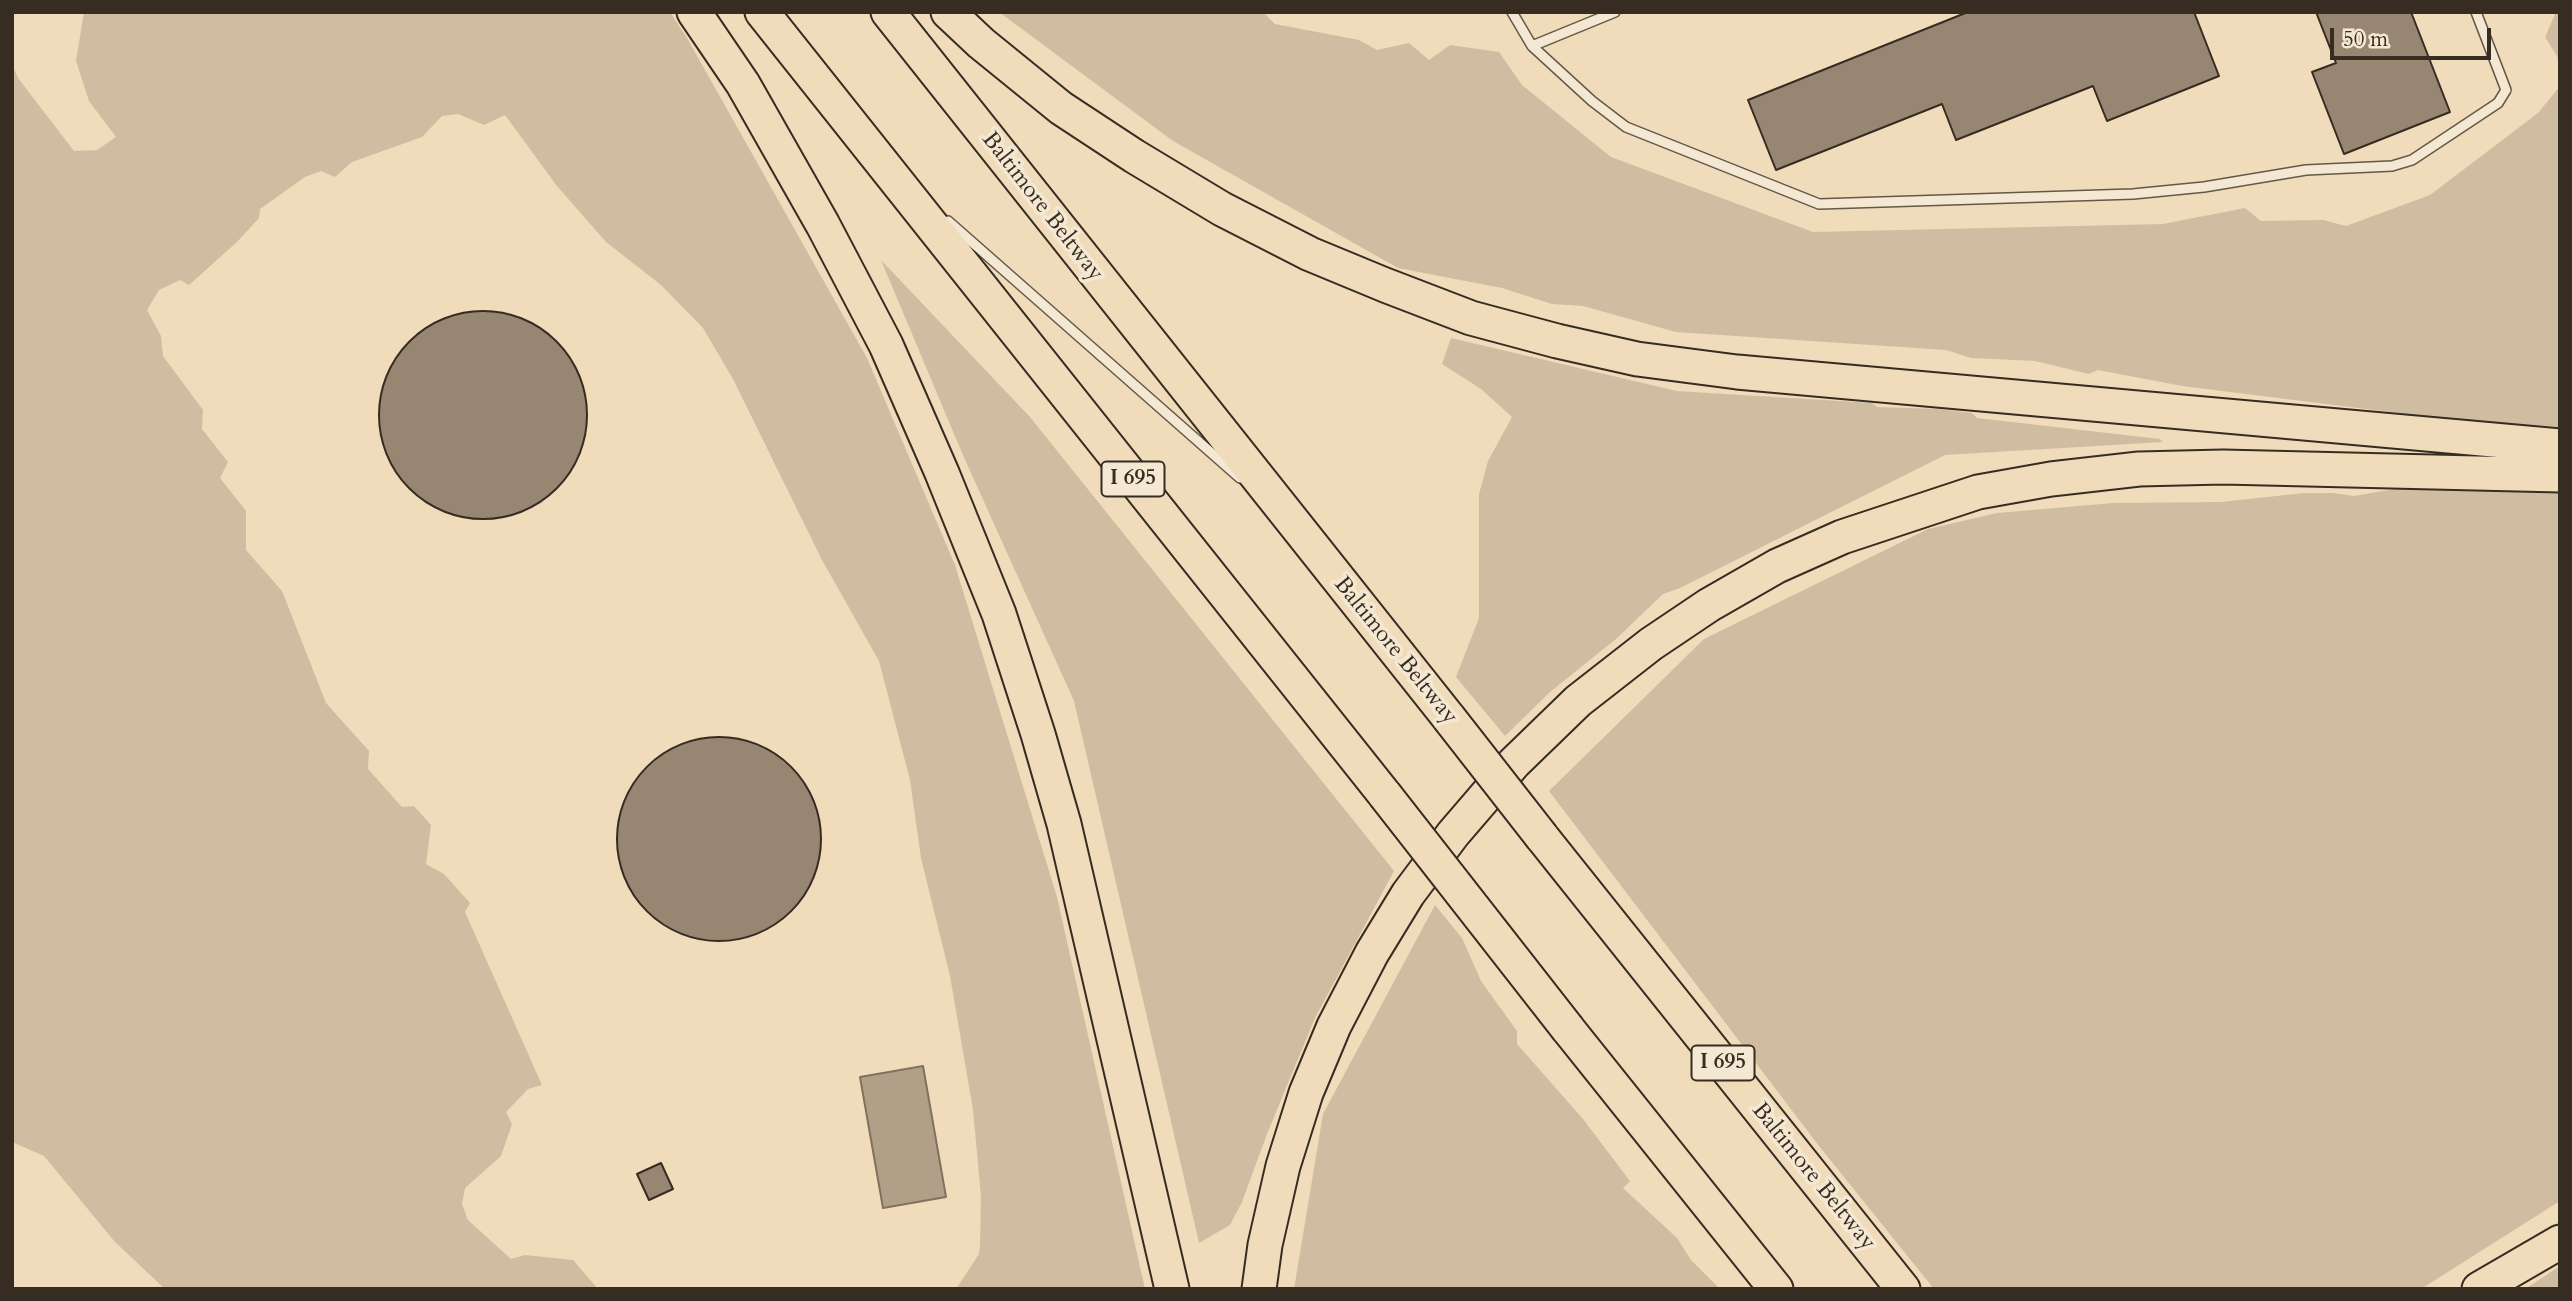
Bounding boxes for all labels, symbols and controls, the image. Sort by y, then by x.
scale bar [2334,14,2495,58]
text: 50 m [2343,25,2388,54]
street label: Baltimore Beltway [975,127,1109,287]
road number: I 695 [1102,462,1164,496]
street label: Baltimore Beltway [1327,572,1463,730]
road number: I 695 [1692,1046,1754,1080]
street label: Baltimore Beltway [1745,1098,1881,1256]

